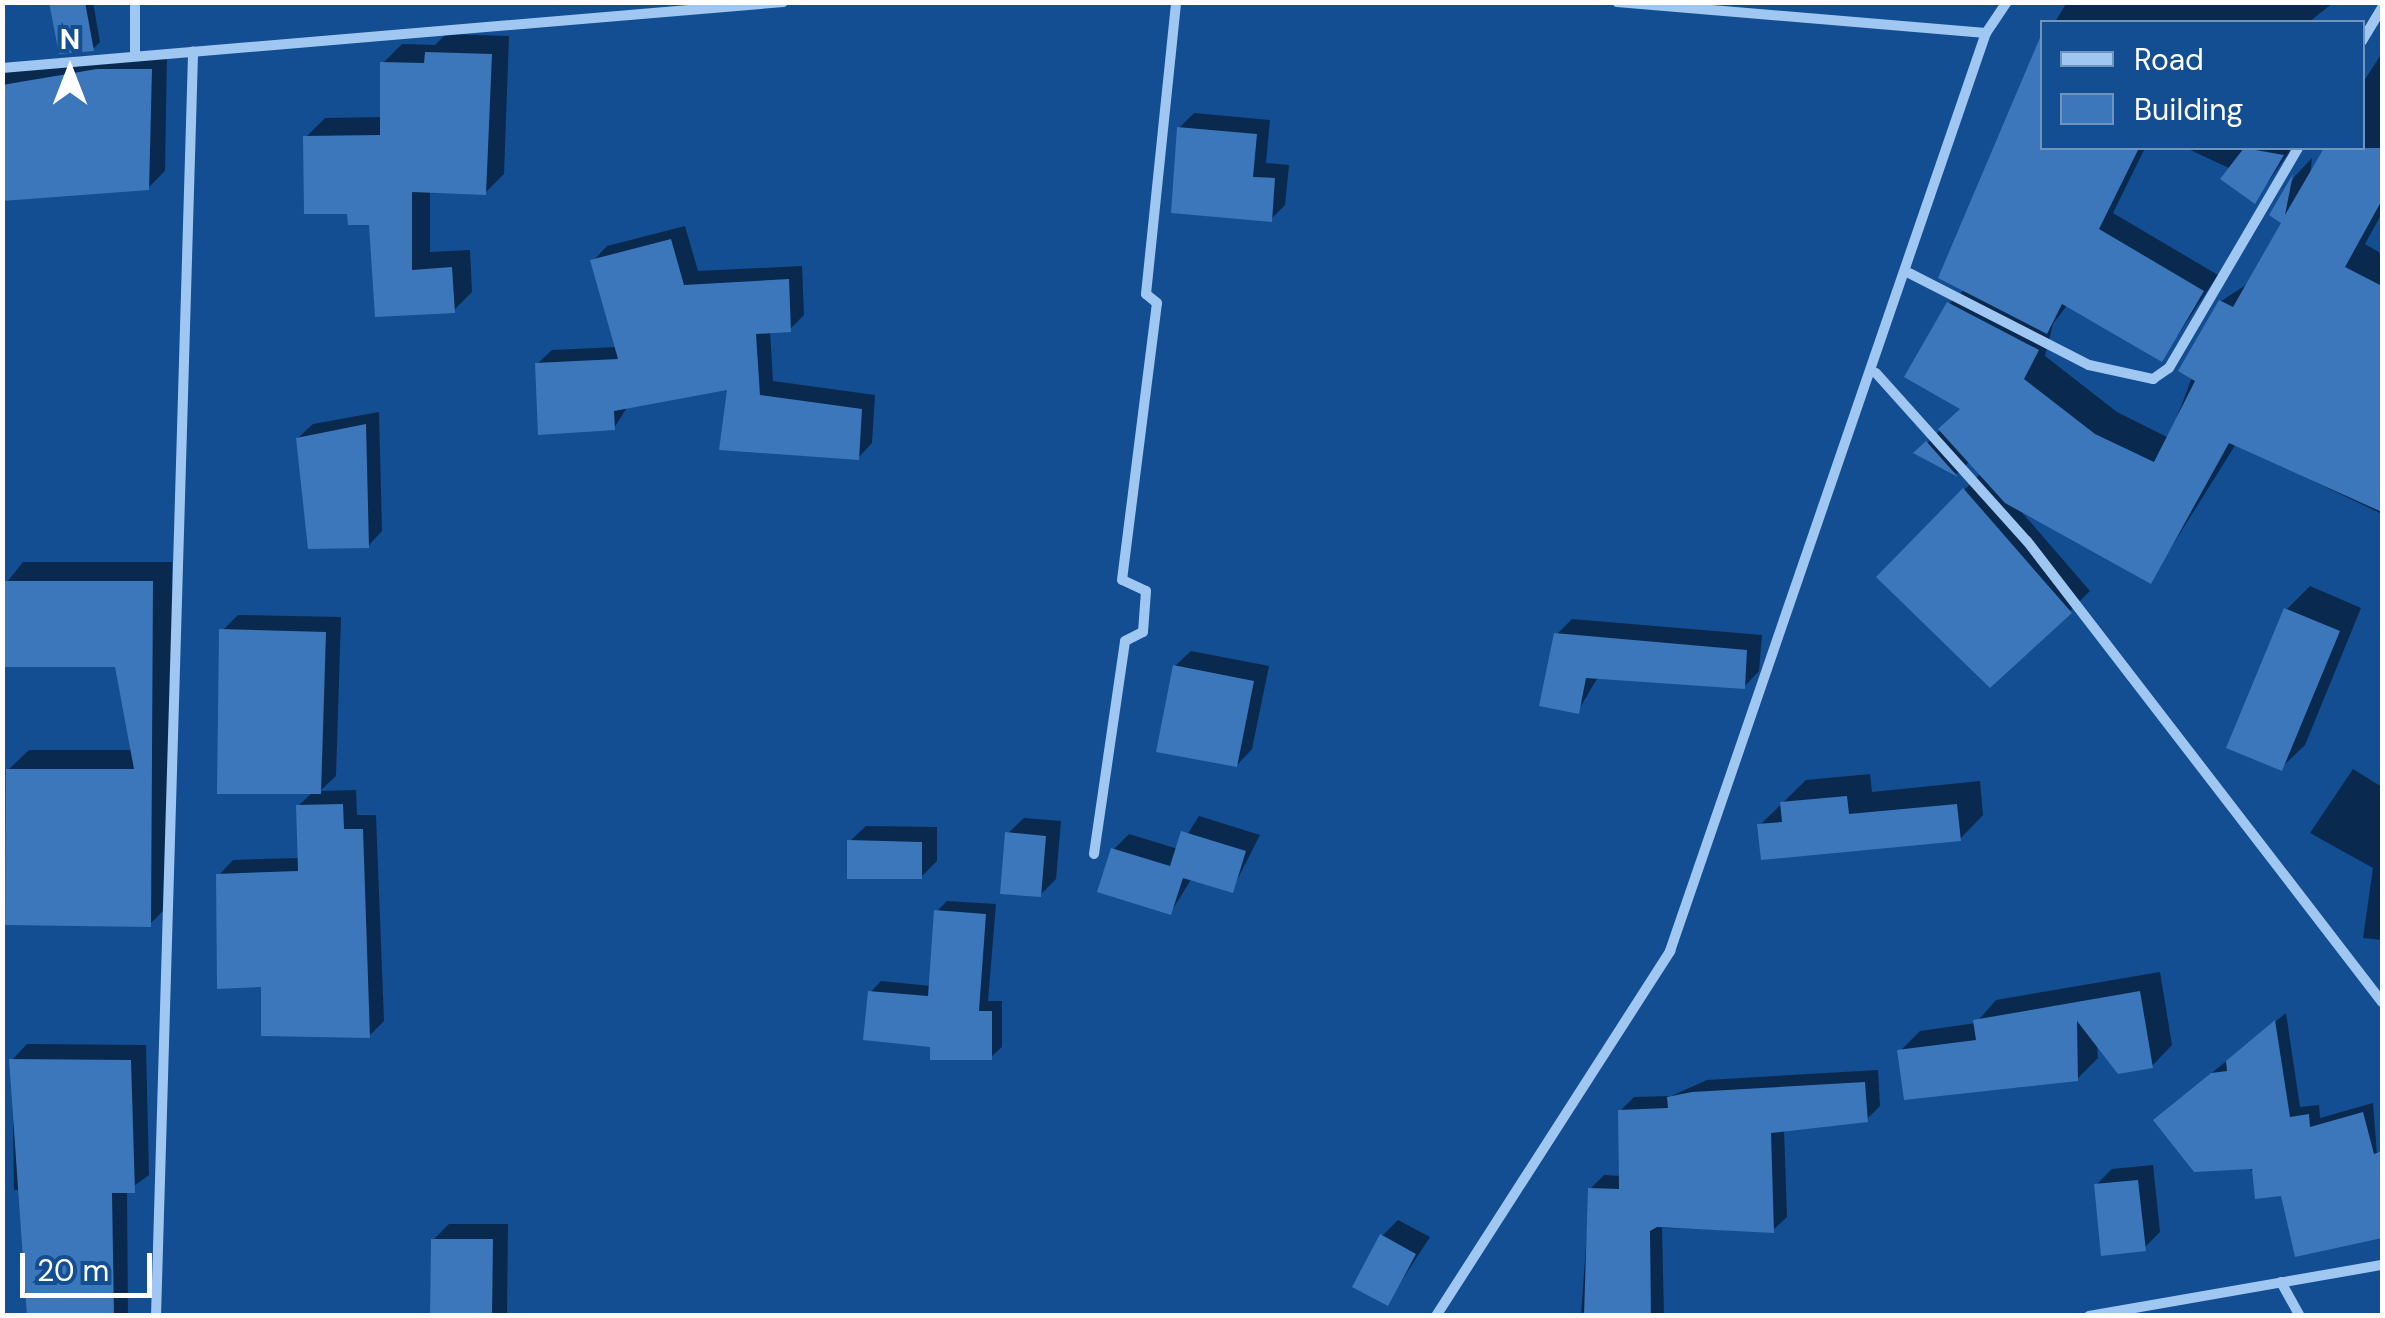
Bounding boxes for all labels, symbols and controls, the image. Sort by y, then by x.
north arrow [20,20,120,120]
legend [2040,20,2365,150]
text: N [60,21,80,58]
text: Road [2134,40,2204,79]
text: Building [2134,90,2243,129]
scale bar [25,1233,158,1295]
text: 20 m [37,1251,109,1290]

